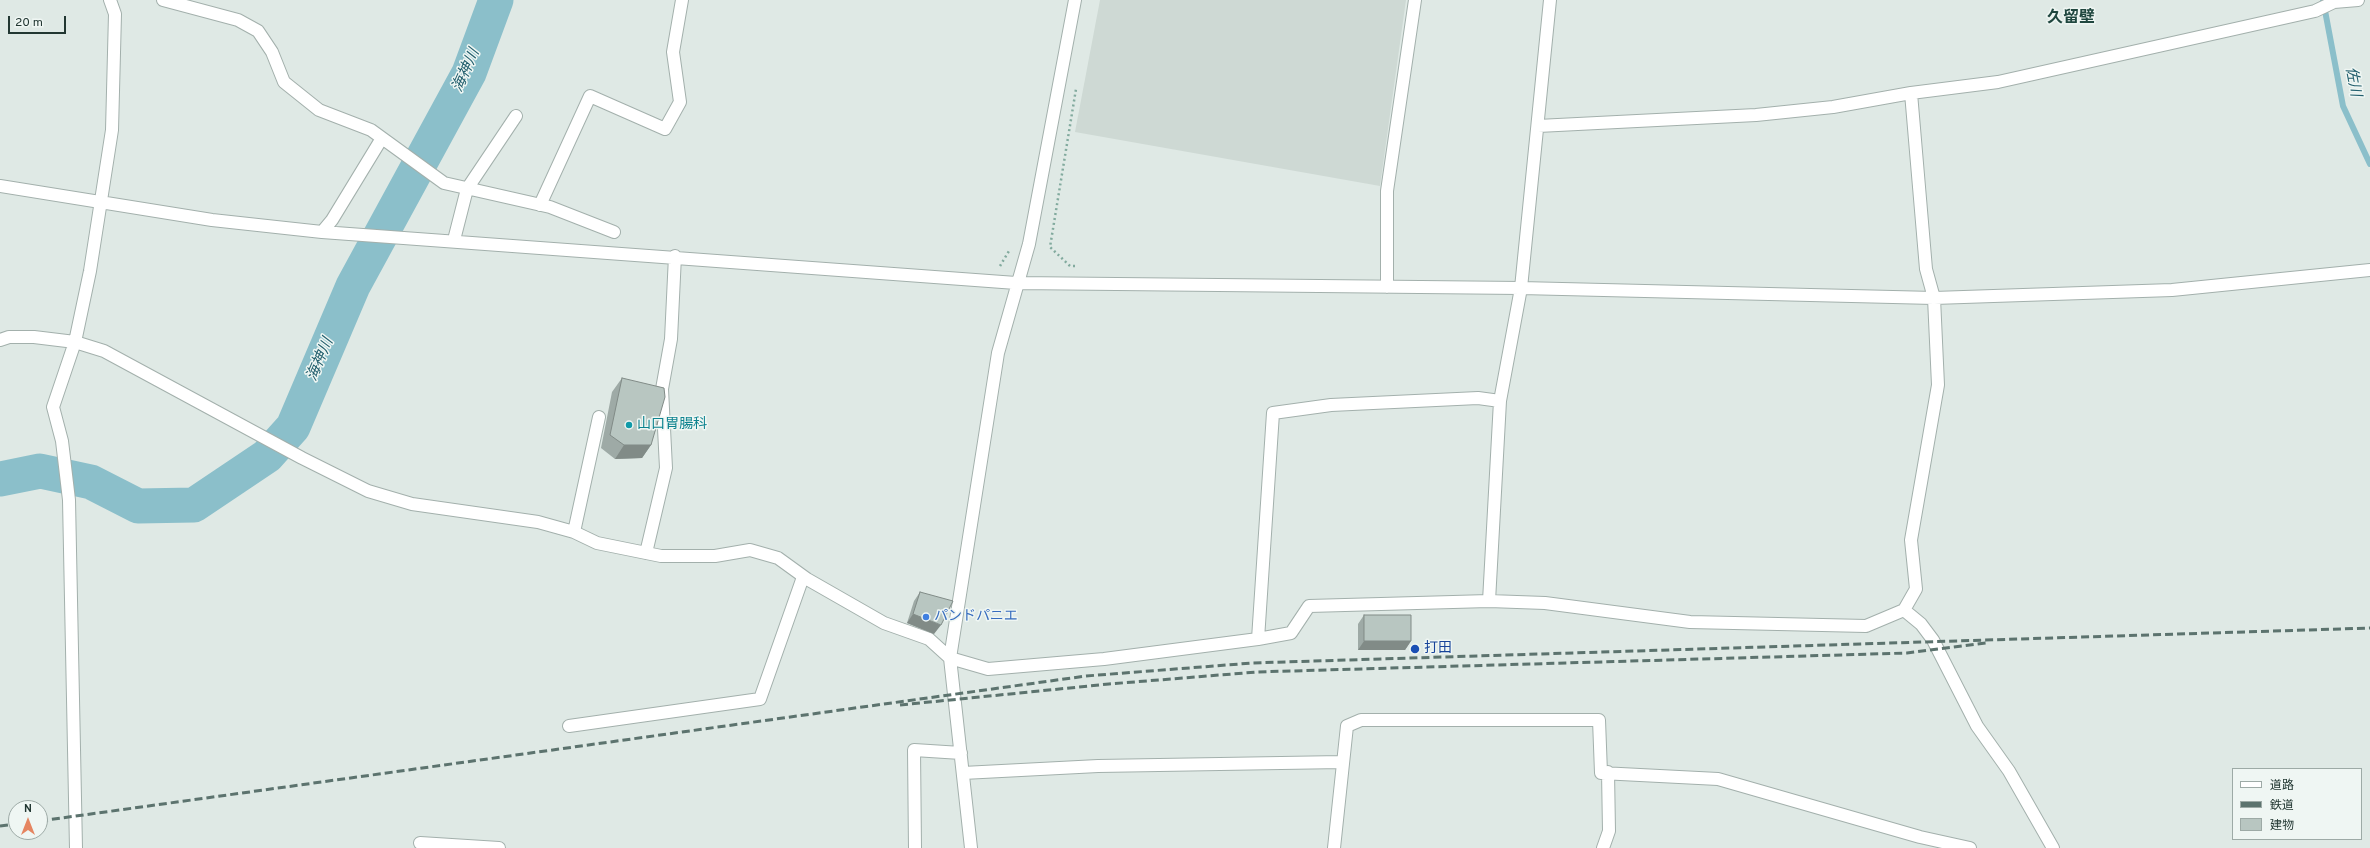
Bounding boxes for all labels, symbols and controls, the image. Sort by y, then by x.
scale bar [10,8,68,34]
district label: 久留壁 [2047,9,2095,29]
text: 20 m [15,15,43,31]
water label: 海神川 [450,47,484,95]
water label: 佐川 [2340,66,2364,98]
water label: 海神川 [304,336,338,384]
place label: 山口胃腸科 [637,417,707,433]
marker: 山口胃腸科 [624,420,634,430]
place label: パンドパニエ [934,609,1018,625]
marker: パンドパニエ [921,612,931,622]
place label: 打田 [1424,641,1452,657]
marker: 打田 [1409,643,1421,655]
legend [2232,768,2362,840]
text: 道路 [2270,778,2294,794]
text: 鉄道 [2270,798,2294,814]
north arrow [8,800,48,840]
text: N [24,802,32,816]
text: 建物 [2270,818,2294,834]

